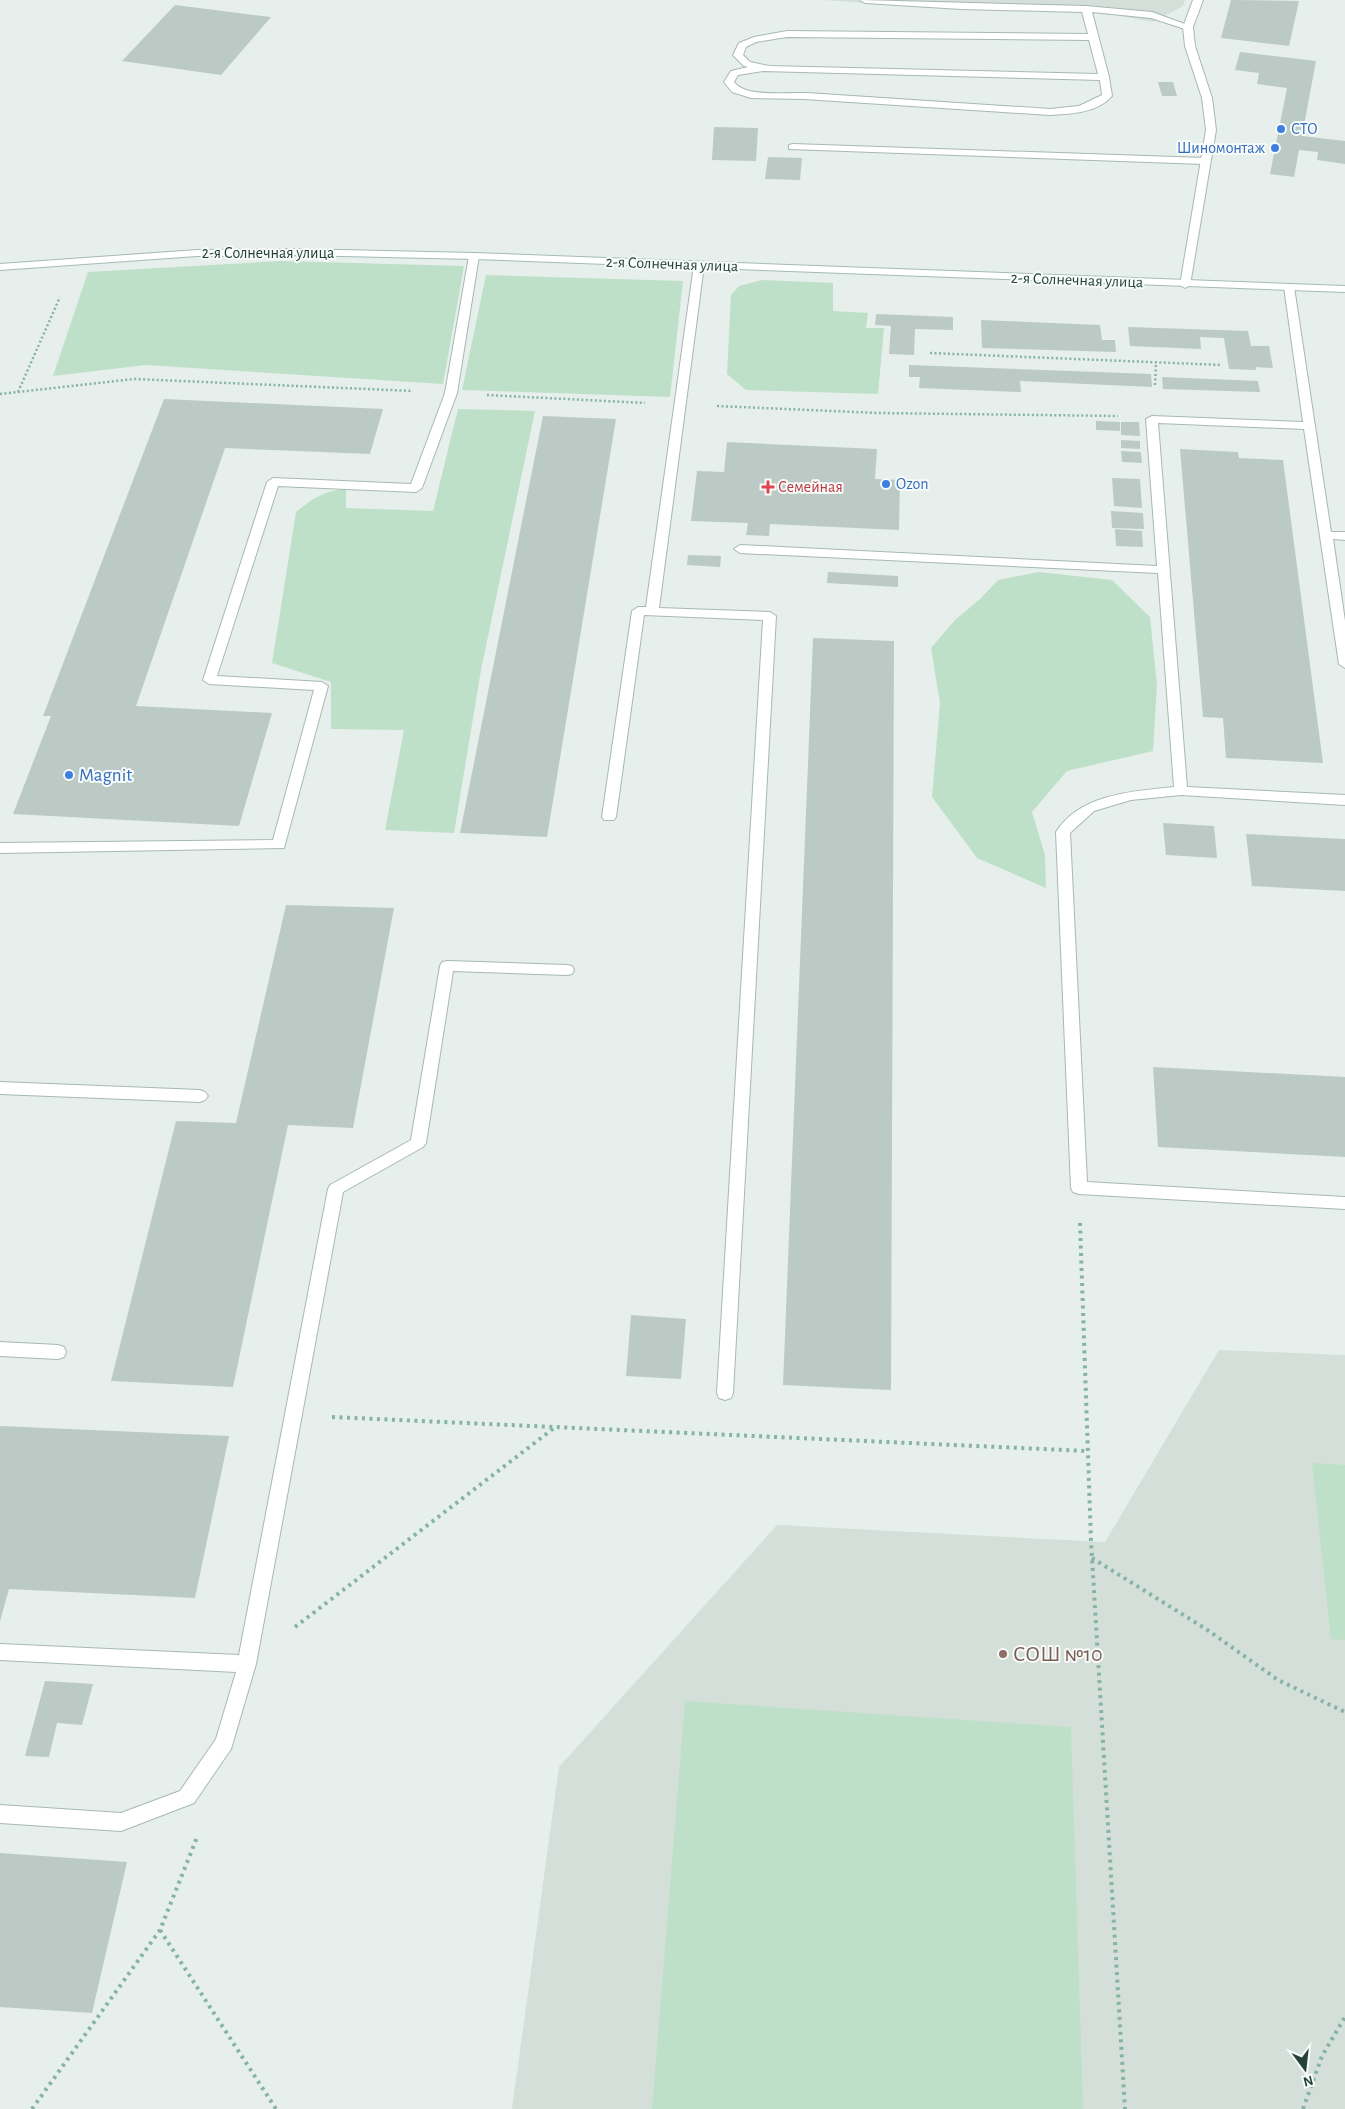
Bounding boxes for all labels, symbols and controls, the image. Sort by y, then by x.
place label: СТО [1291,121,1318,137]
marker: СТО [1275,123,1287,135]
place label: Шиномонтаж [1177,140,1266,156]
marker: Шиномонтаж [1269,142,1281,154]
street label: 2-я Солнечная улица [202,245,334,262]
street label: 2-я Солнечная улица [605,254,739,275]
street label: 2-я Солнечная улица [1010,270,1144,291]
place label: Ozon [896,476,928,492]
marker: Ozon [880,478,892,490]
place label: Семейная [778,479,843,495]
marker: Семейная [762,481,774,493]
place label: Magnit [79,766,132,785]
marker: Magnit [63,769,75,781]
place label: СОШ №10 [1013,1643,1103,1665]
marker: СОШ №10 [997,1648,1009,1660]
north arrow [1280,2044,1330,2094]
text: N [1302,2073,1315,2089]

